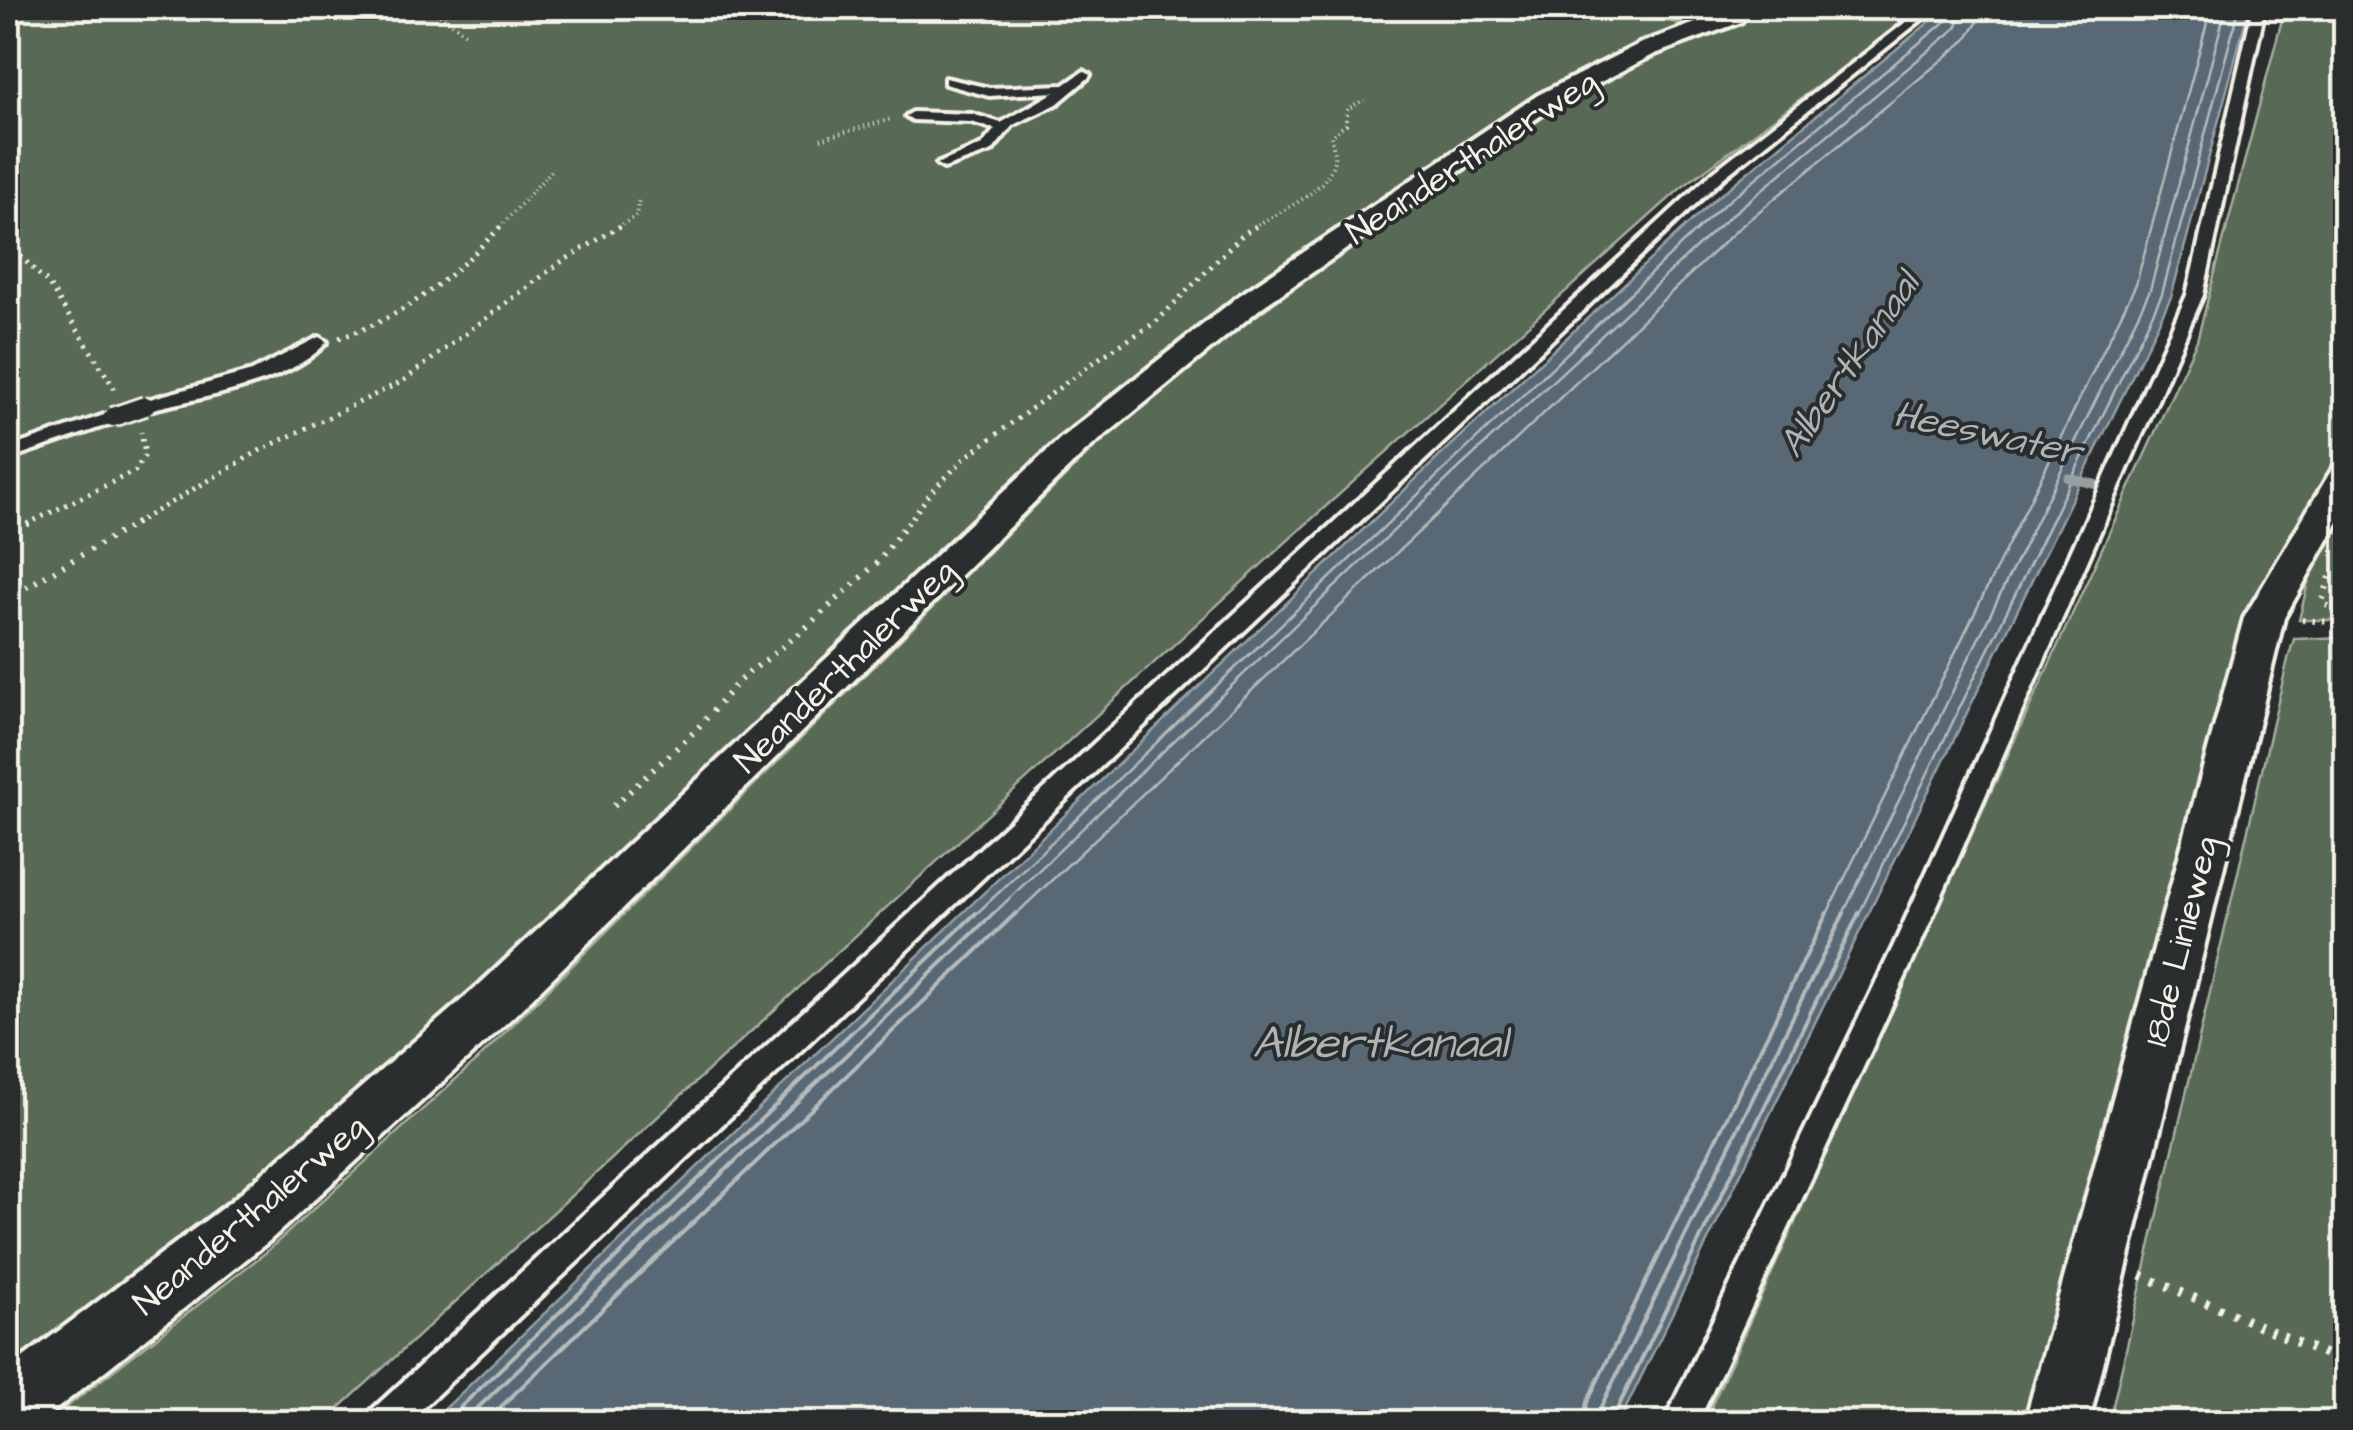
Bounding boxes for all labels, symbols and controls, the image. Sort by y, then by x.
street label: Neanderthalerweg [1337,58,1608,259]
water label: Albertkanaal [1767,259,1935,468]
water label: Heeswater [1889,389,2090,480]
street label: Neanderthalerweg [723,547,968,786]
street label: 18de Linieweg [2132,831,2233,1052]
water label: Albertkanaal [1253,1013,1512,1075]
street label: Neanderthalerweg [123,1103,378,1329]

